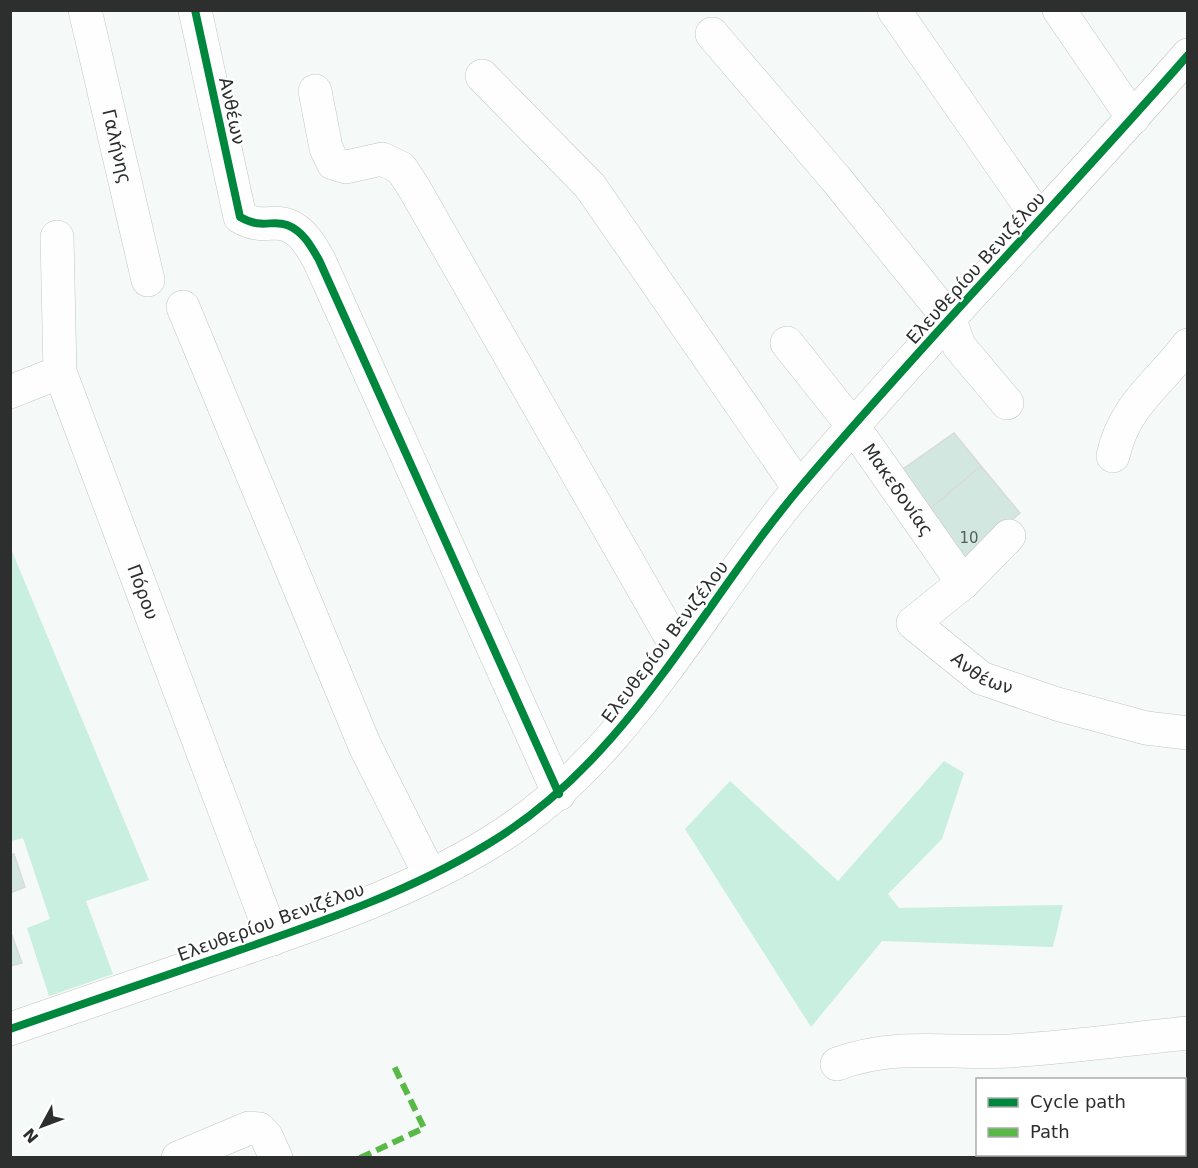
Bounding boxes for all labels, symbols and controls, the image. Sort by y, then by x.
street label: Ανθέων [215,75,250,146]
street label: Γαλήνης [98,107,136,186]
street label: Ελευθερίου Βενιζέλου [902,187,1049,348]
street label: Μακεδονίας [858,439,938,540]
house number: 10 [959,529,979,547]
street label: Ελευθερίου Βενιζέλου [597,557,732,727]
street label: Πόρου [123,561,163,622]
street label: Ανθέων [947,647,1016,698]
street label: Ελευθερίου Βενιζέλου [174,878,367,965]
legend [976,1078,1186,1156]
text: Cycle path [1030,1091,1126,1112]
north arrow [12,1096,72,1156]
text: Path [1030,1121,1070,1142]
text: N [19,1124,43,1147]

